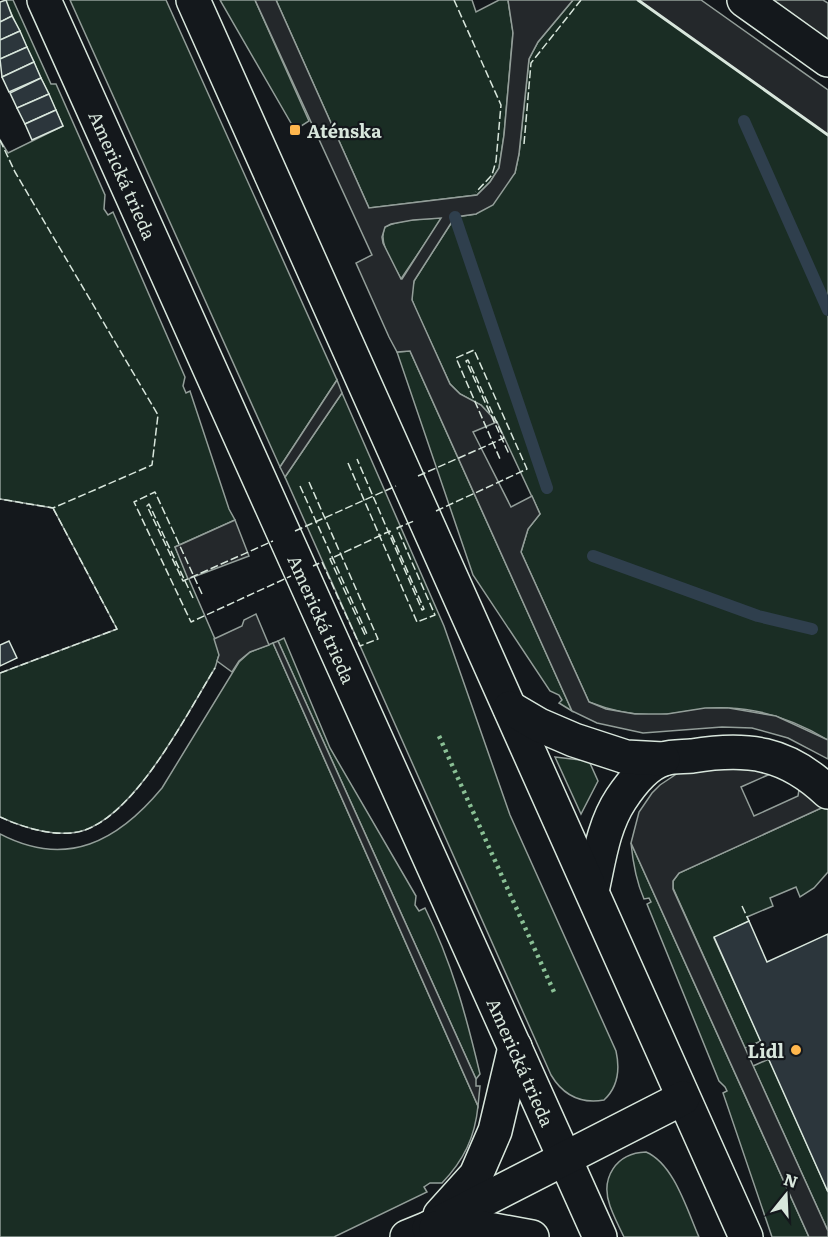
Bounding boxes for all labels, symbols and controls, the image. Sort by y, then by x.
street label: Americká trieda [83,106,164,244]
place label: Aténska [307,117,382,144]
marker: Aténska [288,123,302,137]
street label: Americká trieda [282,550,363,688]
street label: Americká trieda [481,993,562,1131]
place label: Lidl [747,1037,784,1064]
marker: Lidl [789,1043,803,1057]
north arrow [756,1165,816,1225]
text: N [781,1166,801,1193]

